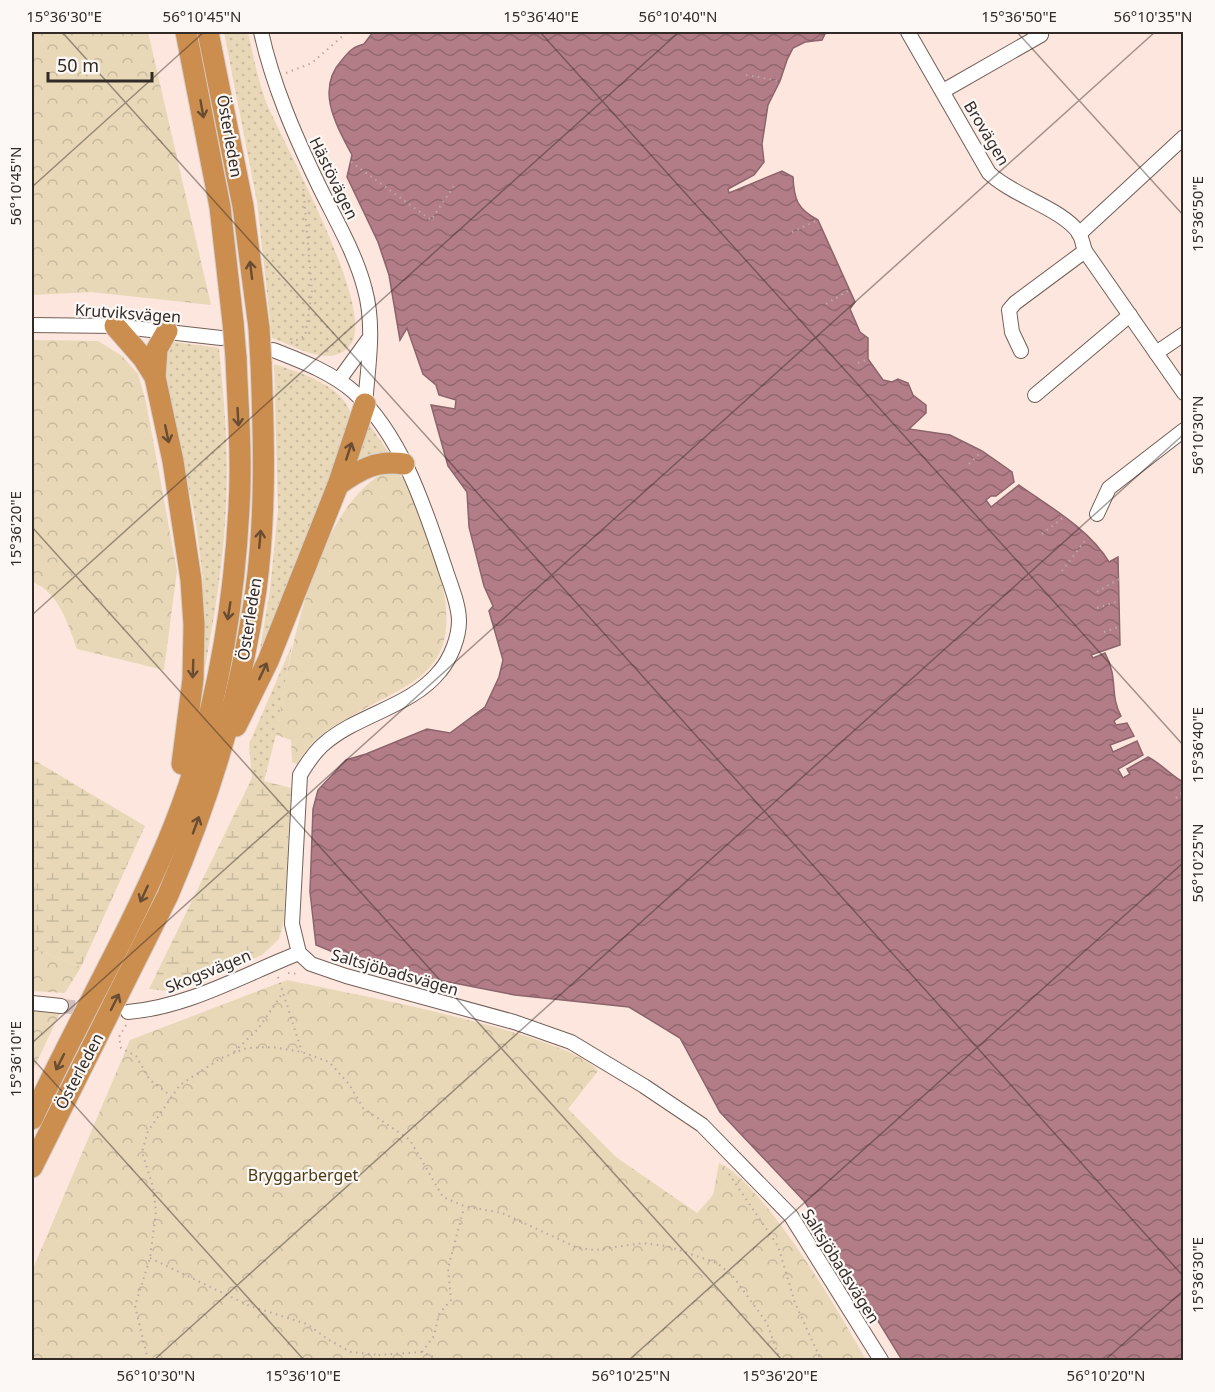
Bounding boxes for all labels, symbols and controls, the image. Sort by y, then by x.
text: 15°36'30"E [26,6,102,26]
text: 56°10'45"N [163,6,241,26]
text: 15°36'40"E [503,6,579,26]
text: 56°10'40"N [639,6,717,26]
text: 15°36'50"E [981,6,1057,26]
text: 56°10'35"N [1114,6,1192,26]
scale bar [48,45,152,83]
text: 50 m [57,53,99,77]
street label: Österleden [212,93,248,179]
street label: Brovägen [959,97,1015,169]
one-way arrow [197,99,208,119]
street label: Hästövägen [304,133,364,223]
text: 56°10'45"N [5,147,25,225]
text: 15°36'50"E [1187,176,1207,252]
one-way arrow [246,261,257,281]
street label: Krutviksvägen [74,298,182,328]
text: 56°10'30"N [1187,396,1207,474]
one-way arrow [233,406,244,426]
one-way arrow [162,424,173,443]
one-way arrow [345,442,356,461]
text: 15°36'20"E [5,491,25,567]
one-way arrow [255,529,266,549]
street label: Österleden [232,576,266,662]
one-way arrow [223,601,234,621]
one-way arrow [187,659,199,679]
one-way arrow [258,663,269,681]
text: 15°36'40"E [1187,707,1207,783]
one-way arrow [192,816,203,835]
text: 56°10'25"N [1187,824,1207,902]
one-way arrow [138,885,149,903]
street label: Saltsjöbadsvägen [329,943,461,1001]
street label: Skogsvägen [162,944,254,998]
one-way arrow [110,994,121,1012]
text: 15°36'10"E [5,1021,25,1097]
street label: Österleden [50,1029,108,1113]
one-way arrow [54,1052,65,1070]
park label: Bryggarberget [248,1164,358,1186]
street label: Saltsjöbadsvägen [797,1204,885,1328]
text: 15°36'30"E [1187,1237,1207,1313]
text: 56°10'30"N [117,1365,195,1385]
text: 15°36'10"E [265,1365,341,1385]
text: 56°10'25"N [592,1365,670,1385]
text: 15°36'20"E [742,1365,818,1385]
text: 56°10'20"N [1067,1365,1145,1385]

